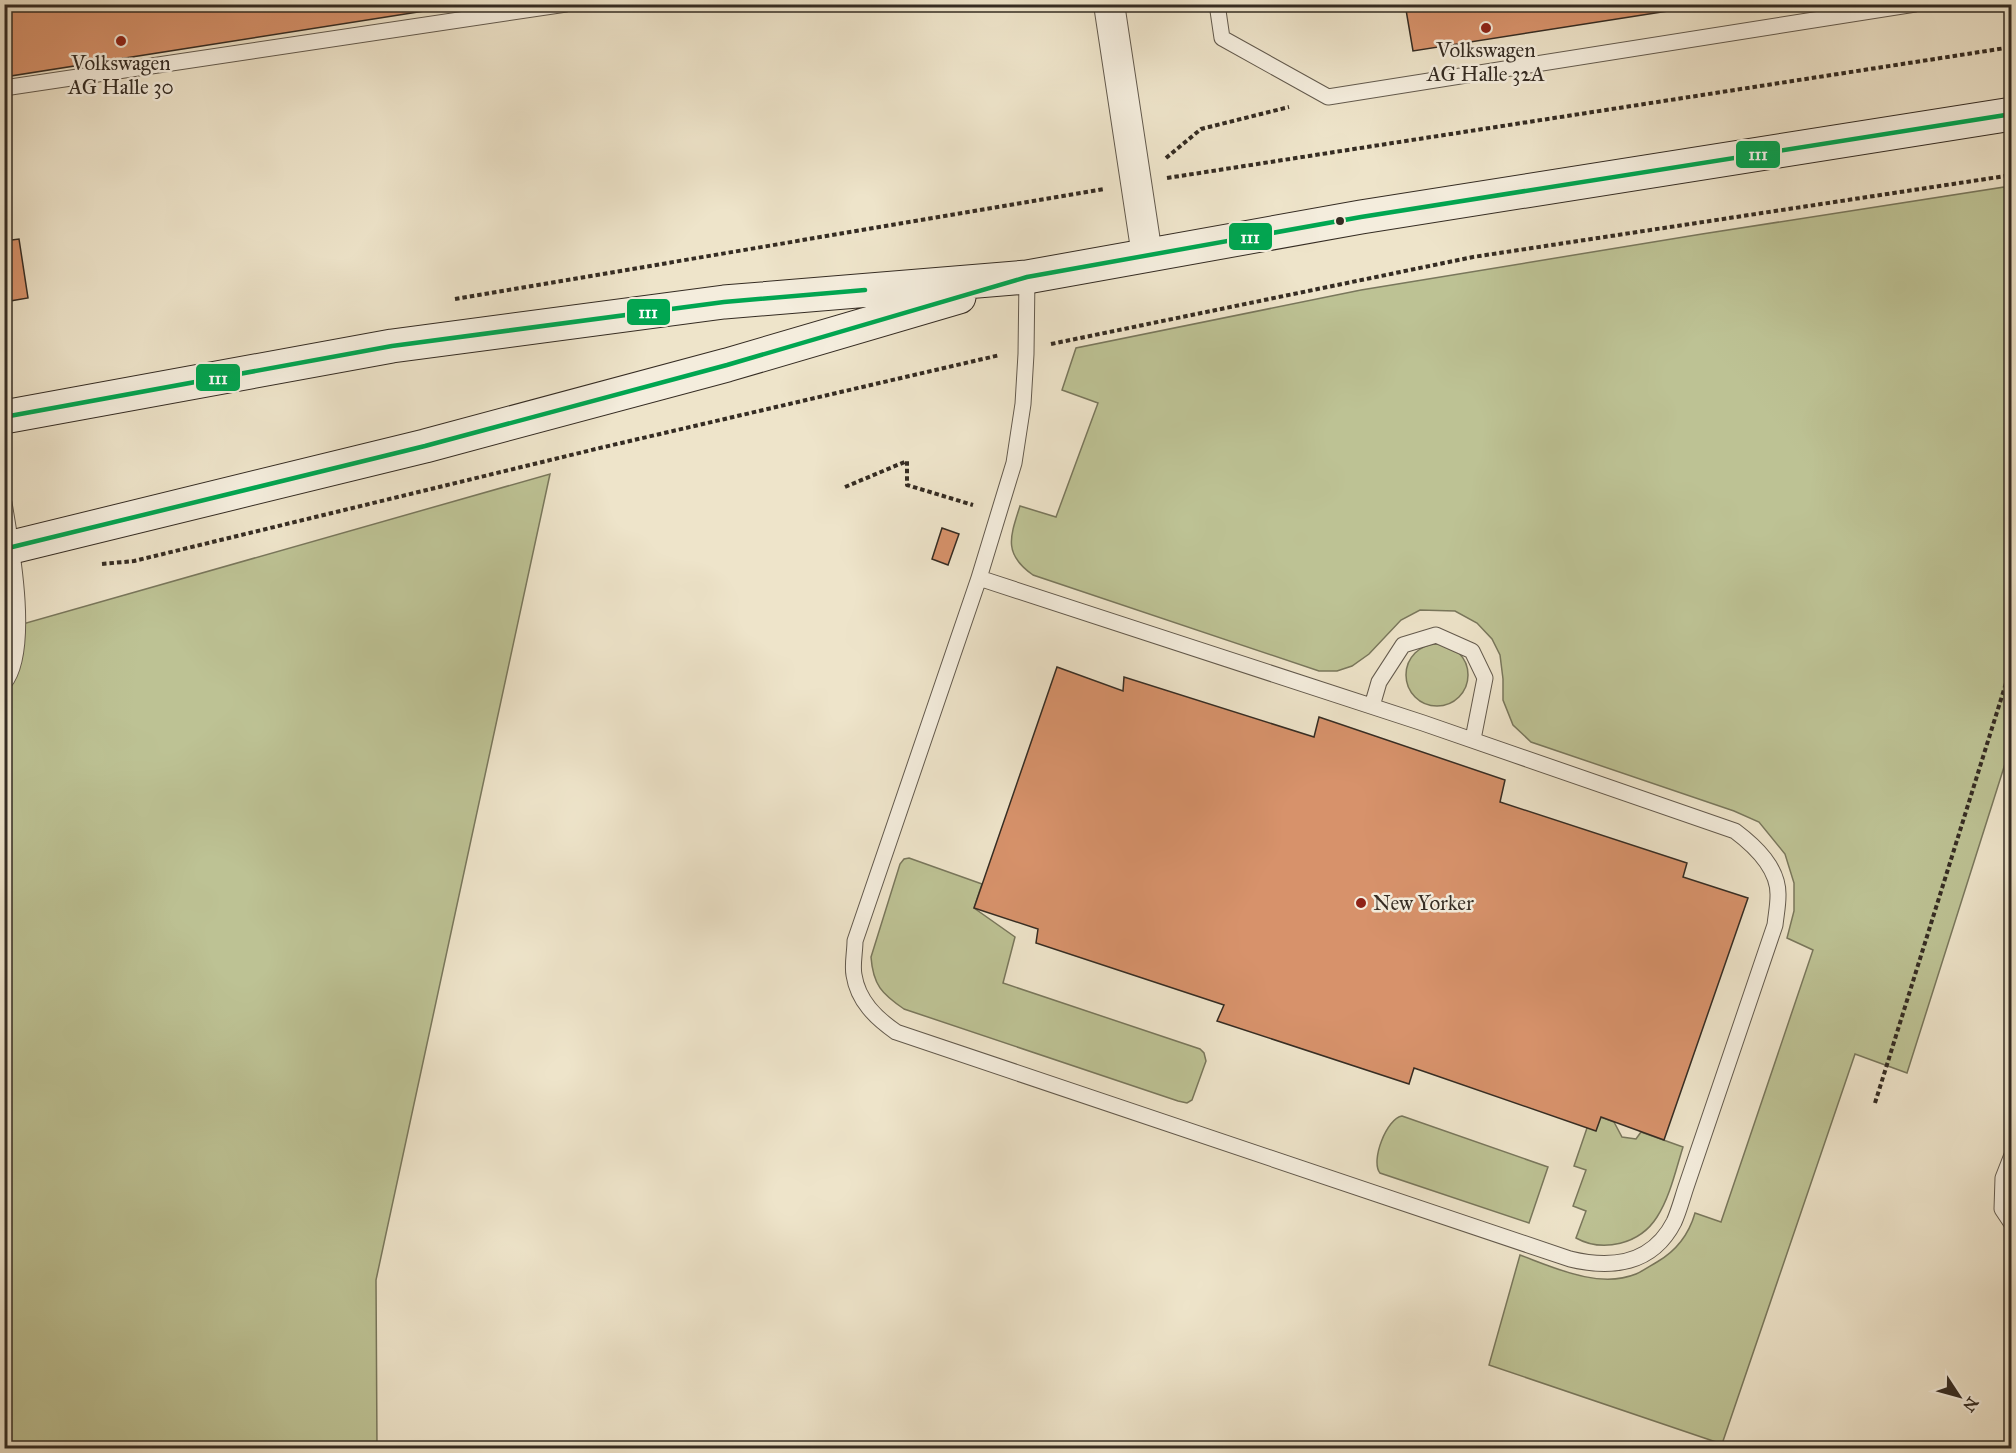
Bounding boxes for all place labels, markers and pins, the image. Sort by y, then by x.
marker: Volkswagen AG Halle 32A [1479,21,1493,35]
marker: Volkswagen AG Halle 30 [114,34,128,48]
place label: Volkswagen AG Halle 32A [1426,37,1545,87]
place label: Volkswagen AG Halle 30 [67,50,174,100]
unlabelled marker [1334,215,1346,227]
place label: New Yorker [1373,890,1474,916]
marker: New Yorker [1354,896,1368,910]

